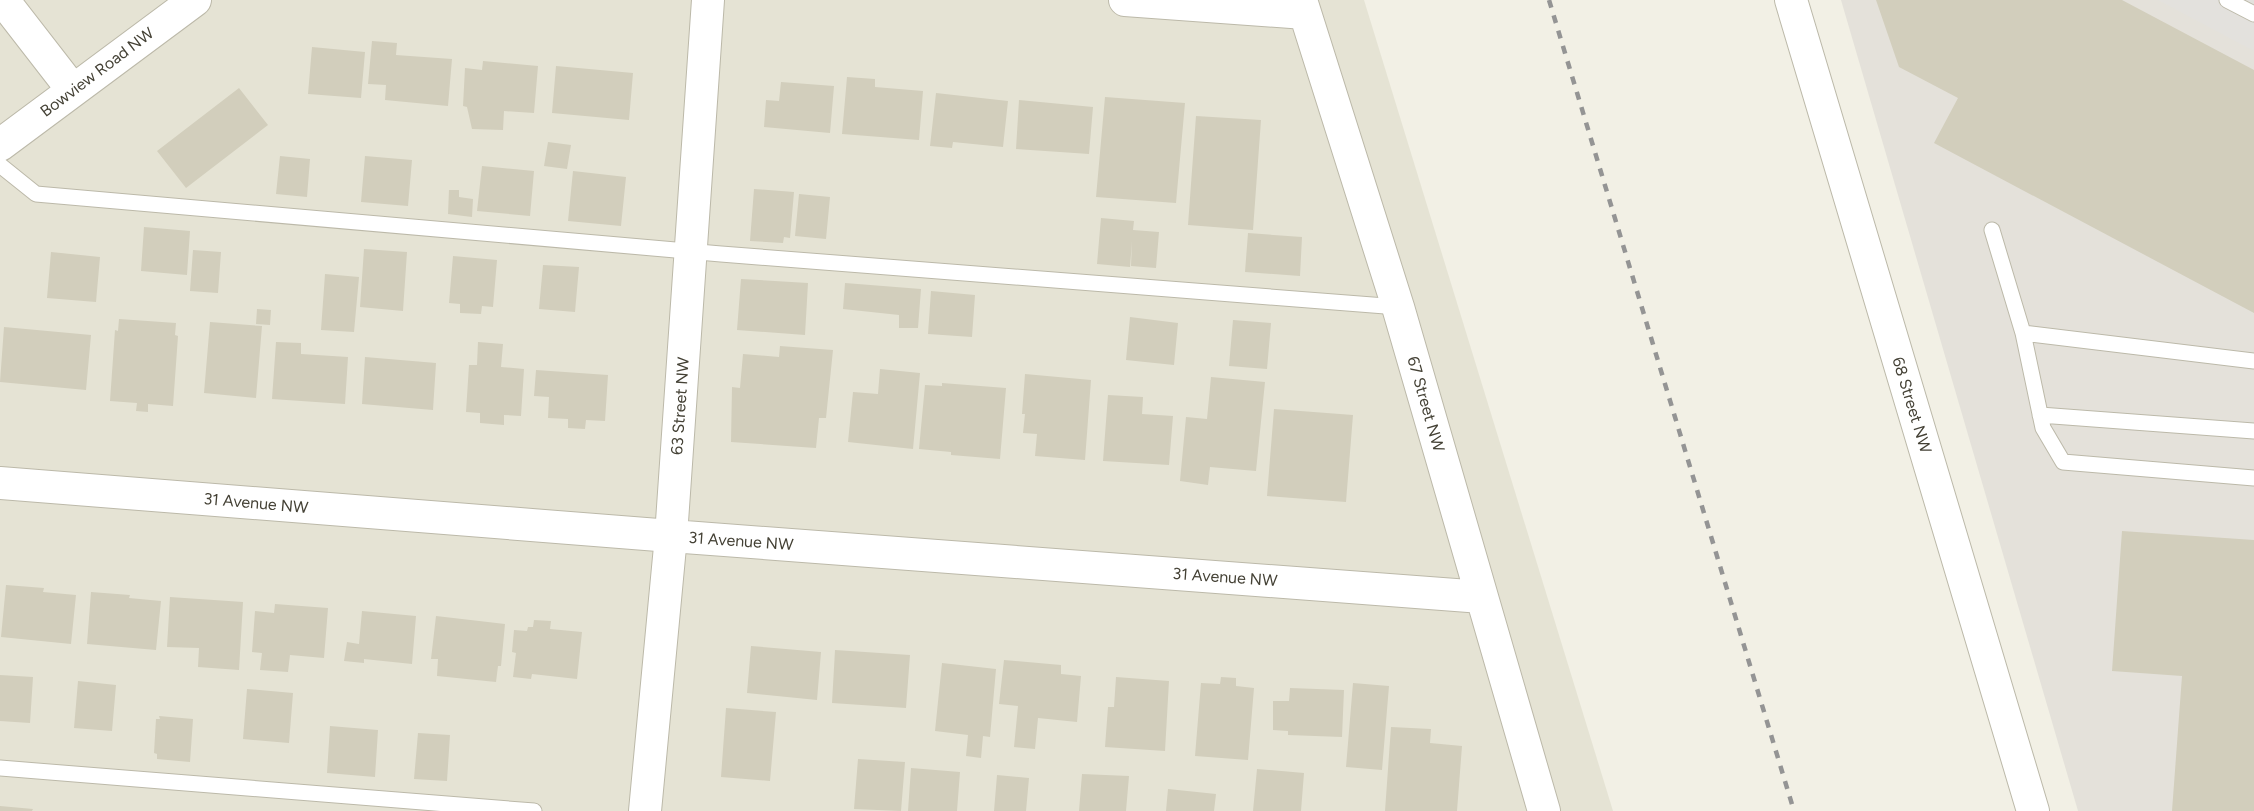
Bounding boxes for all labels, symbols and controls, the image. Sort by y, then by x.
street label: Bowview Road NW [37,23,158,121]
street label: 67 Street NW [1403,354,1449,454]
street label: 68 Street NW [1888,355,1936,456]
street label: 63 Street NW [667,356,693,456]
street label: 31 Avenue NW [203,489,310,517]
street label: 31 Avenue NW [688,528,795,554]
street label: 31 Avenue NW [1172,564,1279,590]

